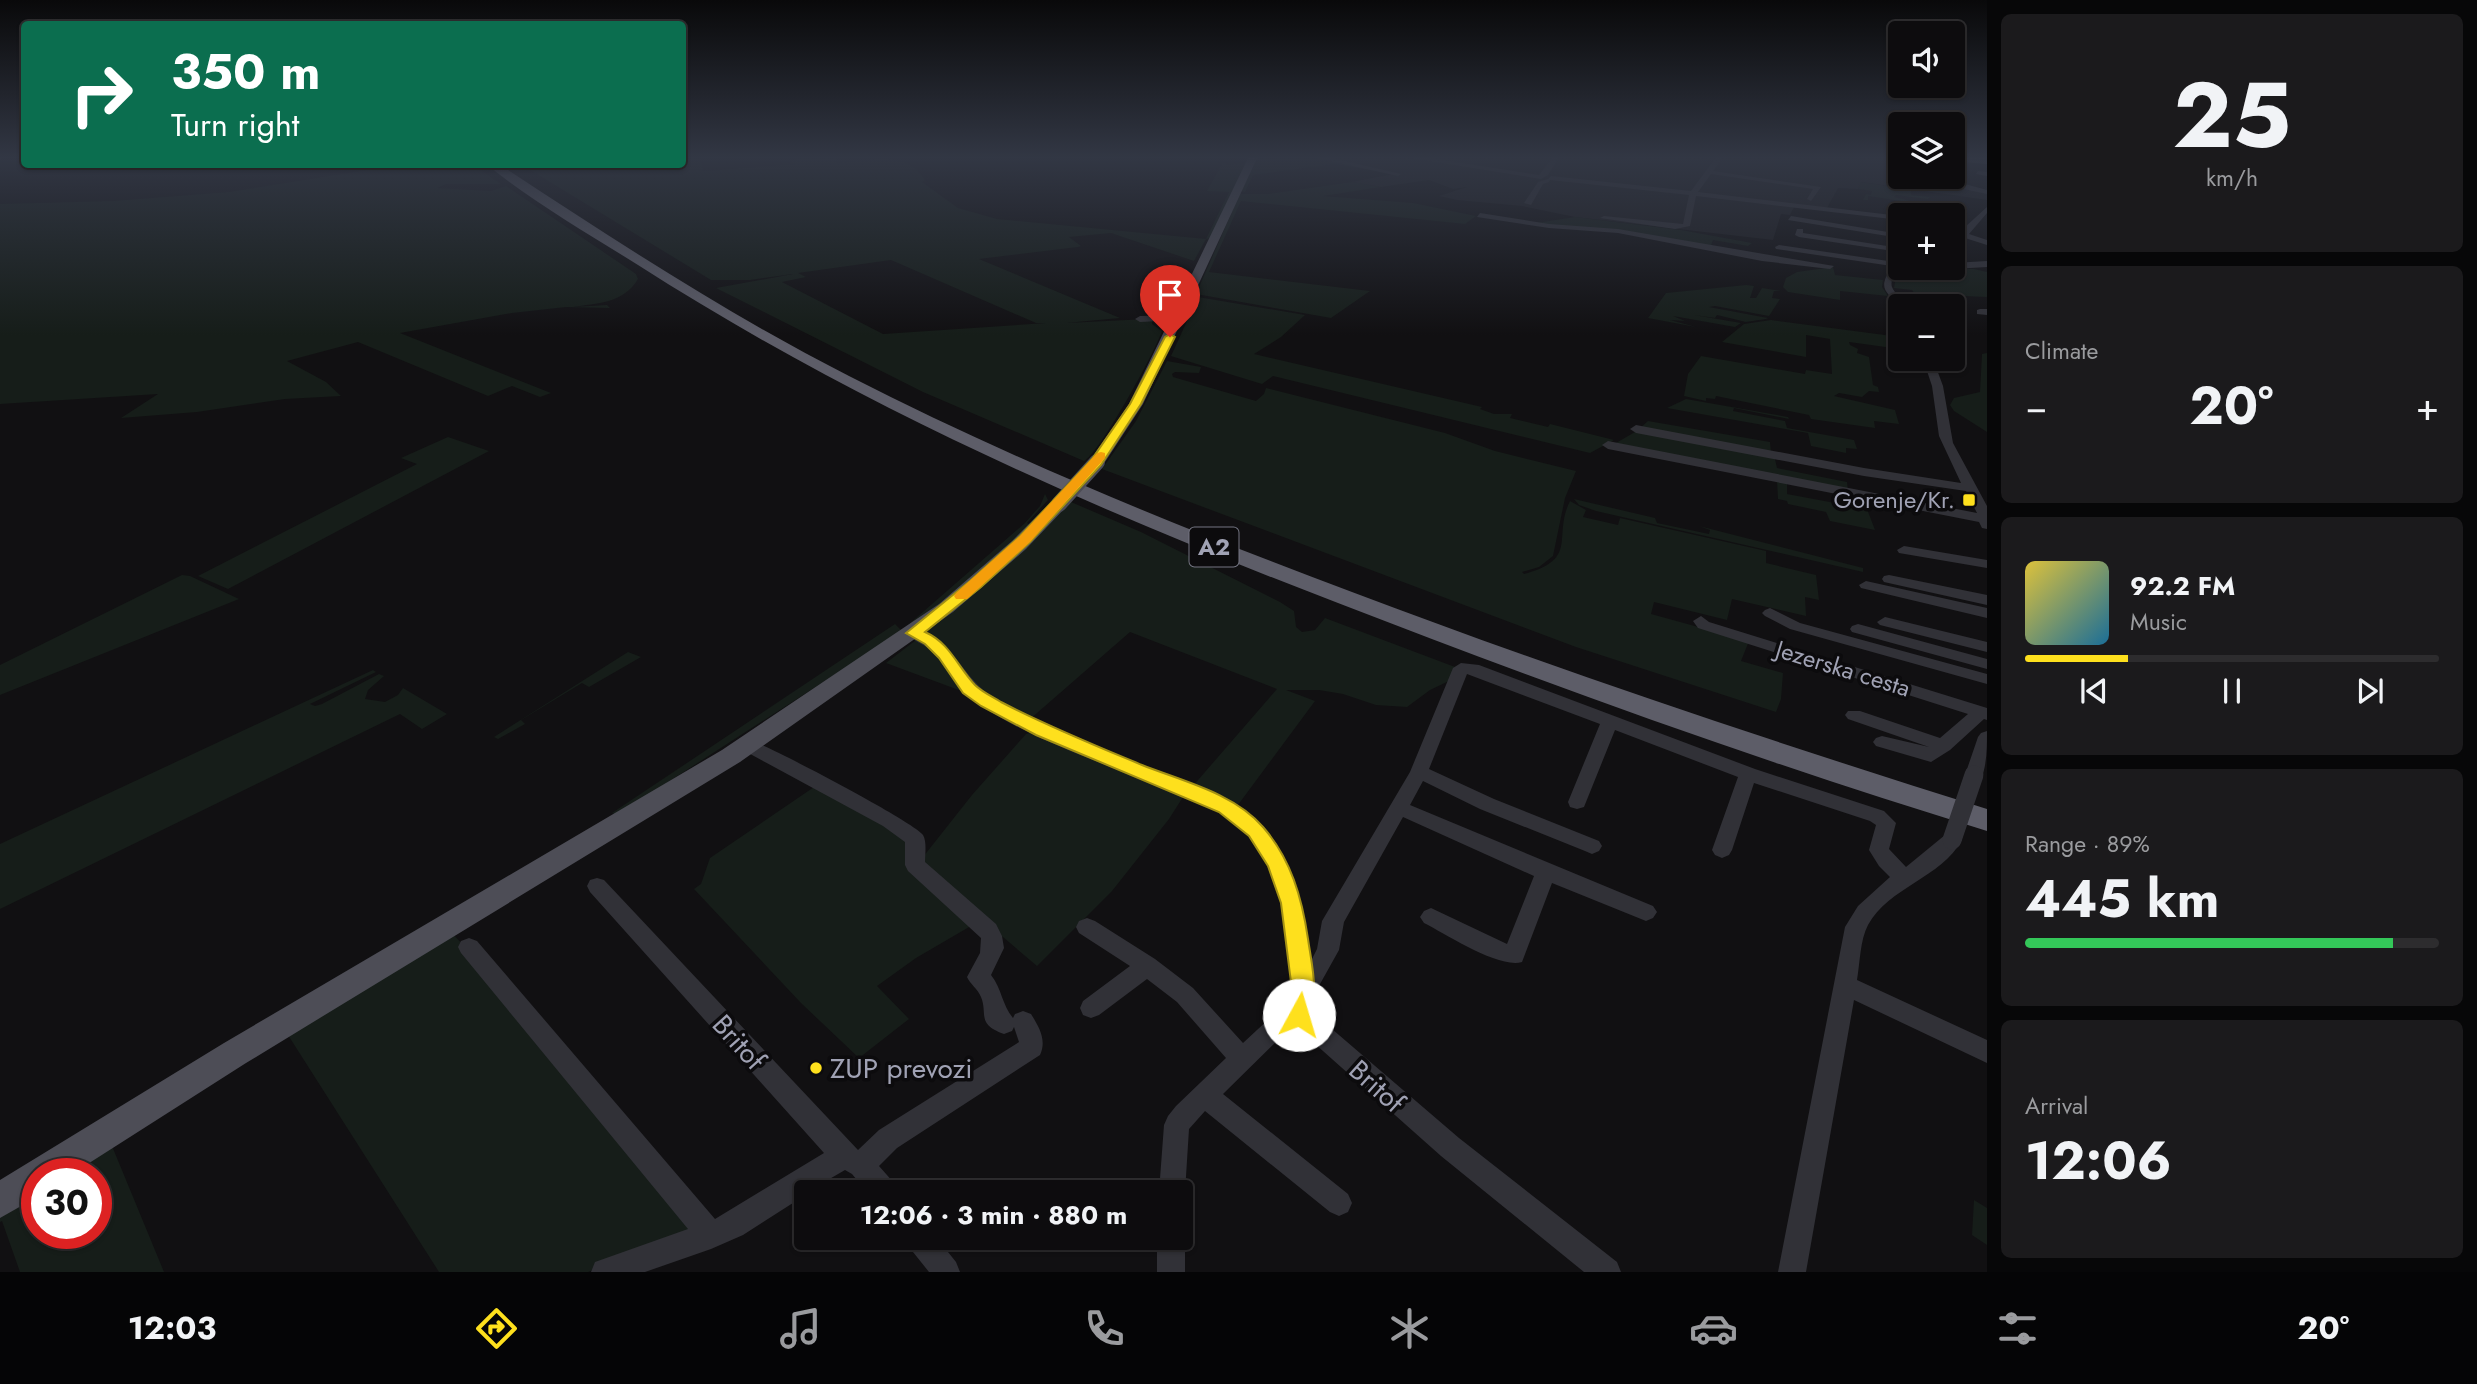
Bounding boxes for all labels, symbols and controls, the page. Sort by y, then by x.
map controls [1888,21,1965,371]
button: sound [1888,21,1965,98]
text: 350 m [171,37,320,107]
icon: right [56,49,147,140]
text: 25 [2173,50,2291,181]
text: Turn right [171,102,300,148]
button: layers [1888,112,1965,189]
text: km/h [2206,161,2258,195]
button: + [1888,203,1965,280]
pin [1140,265,1200,337]
icon: arrive [1151,276,1189,314]
button: − [1888,294,1965,371]
text: Climate [2025,334,2098,368]
text: 20° [2190,368,2274,444]
text: − [2025,379,2047,434]
text: + [2416,379,2439,434]
place label: Gorenje/Kr. [1833,482,1955,517]
marker: Gorenje/Kr. [1961,492,1977,508]
road number: A2 [1190,527,1238,566]
text: 92.2 FM [2130,567,2235,605]
text: Music [2130,605,2187,639]
street label: Jezerska cesta [1769,631,1915,706]
icon: previous [2075,672,2113,710]
icon: pause [2213,672,2251,710]
icon: next [2351,672,2389,710]
text: Range · 89% [2025,827,2150,861]
text: 445 km [2025,861,2219,937]
position arrow [1262,978,1336,1052]
street label: Britof [702,1005,775,1080]
place label: ZUP prevozi [830,1048,973,1089]
street label: Britof [1340,1050,1414,1123]
marker: ZUP prevozi [808,1060,824,1076]
text: Arrival [2025,1089,2088,1123]
text: 12:06 [2025,1123,2172,1199]
speed limit sign: 30 [21,1158,112,1249]
text: 12:06 · 3 min · 880 m [860,1196,1127,1234]
icon: directions [472,1304,521,1353]
icon: music [776,1304,825,1353]
icon: phone [1080,1304,1129,1353]
icon: climate [1385,1304,1434,1353]
icon: car [1689,1304,1738,1353]
icon: filters [1993,1304,2042,1353]
text: 12:03 [128,1305,216,1351]
text: 20° [2298,1305,2349,1351]

